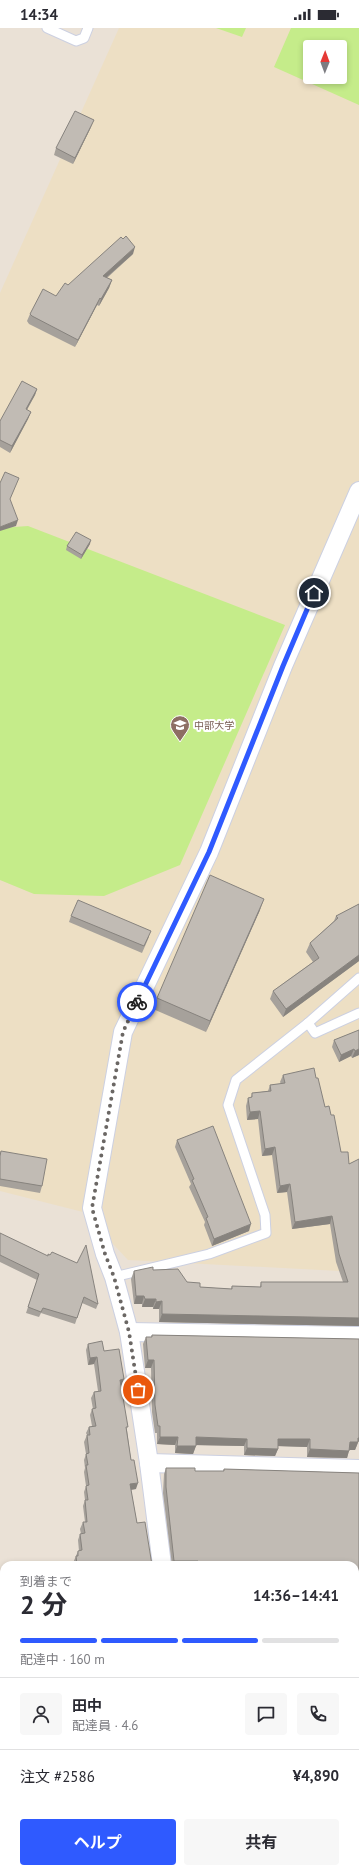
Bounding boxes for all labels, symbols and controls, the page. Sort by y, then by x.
text: 14:34 [20,5,58,24]
north arrow [303,40,347,84]
map controls [303,40,347,84]
pin [297,576,331,610]
icon: home [303,582,325,604]
school or university icon: 中部大学 [169,714,191,742]
place label: 中部大学 [194,719,234,732]
courier [117,982,157,1022]
icon: bike [126,991,148,1013]
pin [121,1373,155,1407]
icon: bag [127,1379,149,1401]
text: 到着まで [20,1573,72,1590]
text: 14:36–14:41 [253,1586,339,1605]
text: 2 分 [20,1588,67,1621]
text: 配達中 · 160 m [20,1651,105,1668]
button: person [20,1693,62,1735]
button: chat [245,1693,287,1735]
button: phone [297,1693,339,1735]
text: 田中 [72,1696,102,1715]
text: 配達員 · 4.6 [72,1717,138,1734]
text: ¥4,890 [293,1766,339,1785]
text: 注文 #2586 [20,1767,95,1786]
button: ヘルプ [20,1819,176,1865]
button: 共有 [184,1819,339,1865]

